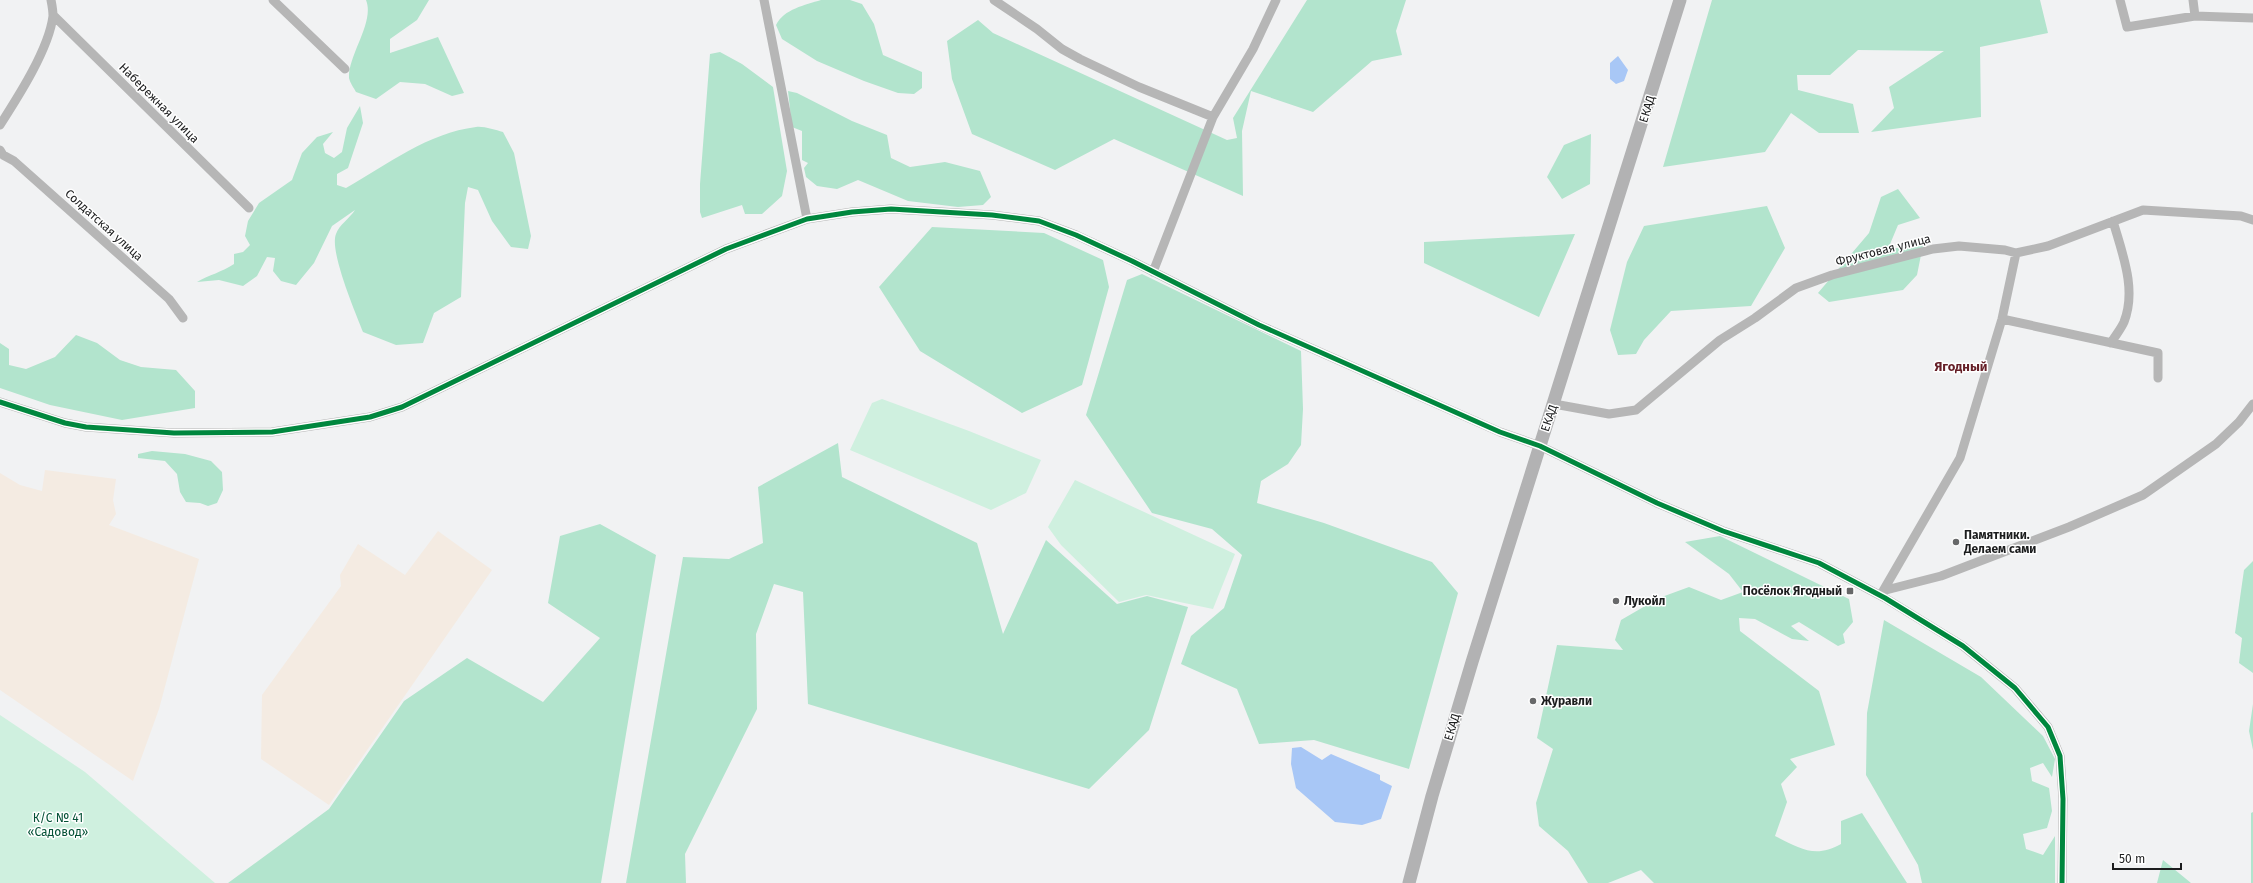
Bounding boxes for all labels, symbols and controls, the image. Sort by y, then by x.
street label: Набережная улица [116,60,202,146]
street label: ЕКАД [1636,94,1658,124]
street label: Солдатская улица [62,186,146,264]
street label: Фруктовая улица [1834,231,1932,269]
district label: Ягодный [1934,359,1988,374]
street label: ЕКАД [1538,403,1560,433]
place label: Памятники. Делаем сами [1963,528,2036,556]
marker: Памятники. Делаем сами [1951,537,1961,547]
place label: Посёлок Ягодный [1743,584,1842,598]
marker: Посёлок Ягодный [1845,586,1855,596]
place label: Лукойл [1624,594,1666,608]
marker: Лукойл [1611,596,1621,606]
place label: Журавли [1540,694,1592,708]
marker: Журавли [1528,696,1538,706]
street label: ЕКАД [1441,712,1463,742]
park label: К/С № 41 «Садовод» [28,811,89,839]
scale bar [2113,845,2181,871]
text: 50 m [2119,852,2145,866]

